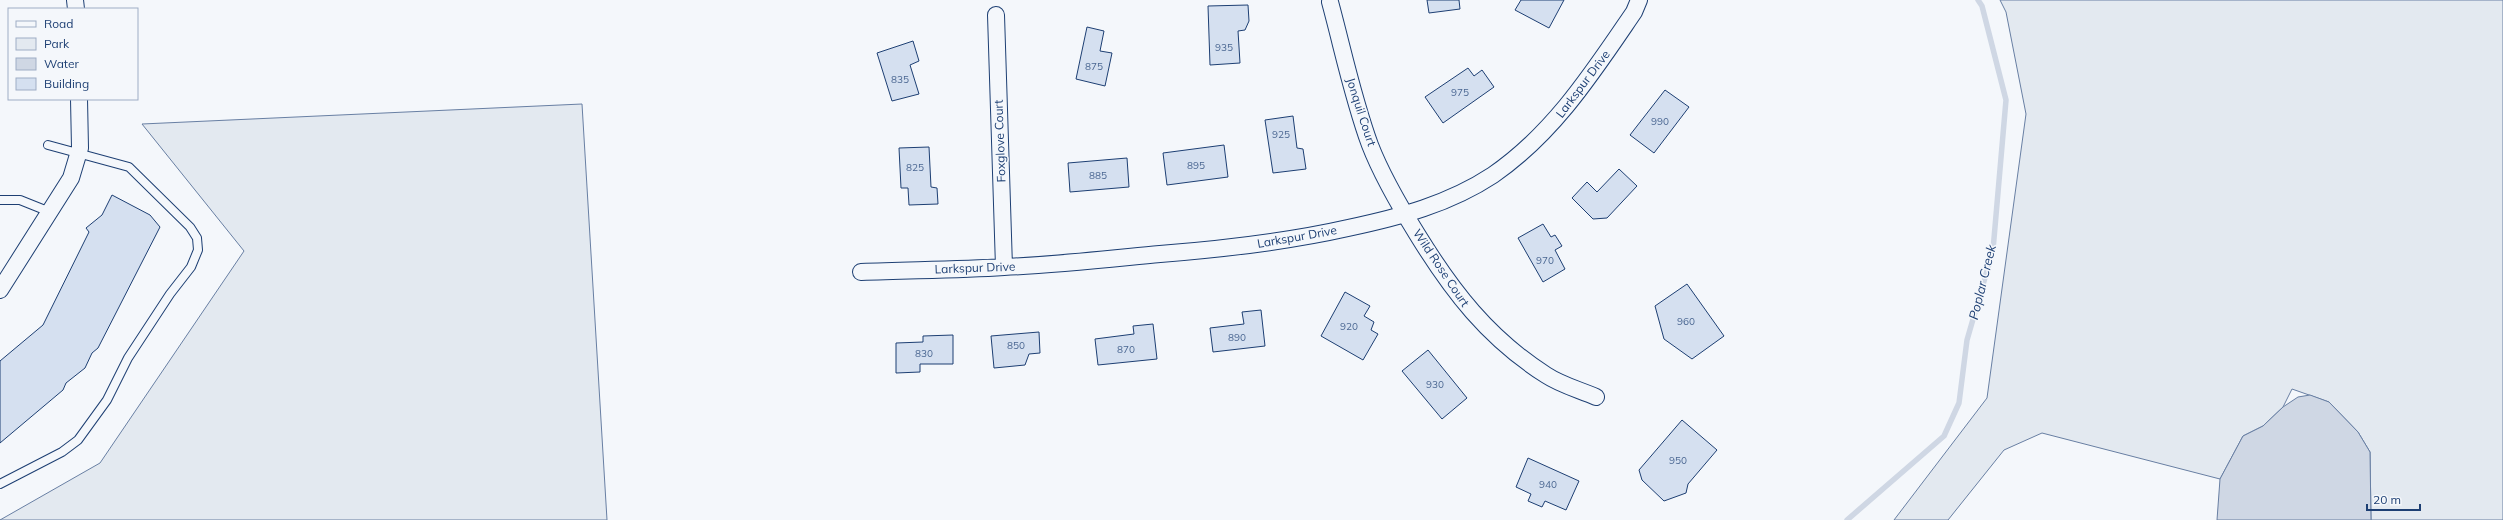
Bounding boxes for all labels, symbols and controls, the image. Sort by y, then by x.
legend [8,8,138,100]
text: Road [44,16,73,31]
text: Park [44,36,70,51]
house number: 935 [1215,41,1233,54]
street label: Larkspur Drive [1552,47,1613,120]
text: Water [44,56,80,71]
house number: 875 [1085,60,1103,73]
house number: 835 [891,73,909,86]
text: Building [44,76,89,91]
street label: Jonquil Court [1343,76,1380,148]
house number: 975 [1451,86,1469,99]
street label: Foxglove Court [991,99,1008,183]
house number: 990 [1651,115,1669,128]
house number: 925 [1272,128,1290,141]
house number: 895 [1187,159,1205,172]
house number: 825 [906,161,924,174]
house number: 885 [1089,169,1107,182]
street label: Larkspur Drive [1256,222,1338,251]
street label: Wild Rose Court [1410,226,1473,309]
water label: Poplar Creek [1965,243,1999,321]
house number: 970 [1536,254,1554,267]
street label: Larkspur Drive [934,259,1016,276]
house number: 960 [1677,315,1695,328]
house number: 920 [1340,320,1358,333]
house number: 890 [1228,331,1246,344]
house number: 850 [1007,339,1025,352]
house number: 870 [1117,343,1135,356]
house number: 830 [915,347,933,360]
house number: 930 [1426,378,1444,391]
house number: 950 [1669,454,1687,467]
house number: 940 [1539,478,1557,491]
scale bar [2367,486,2420,512]
text: 20 m [2373,492,2401,507]

